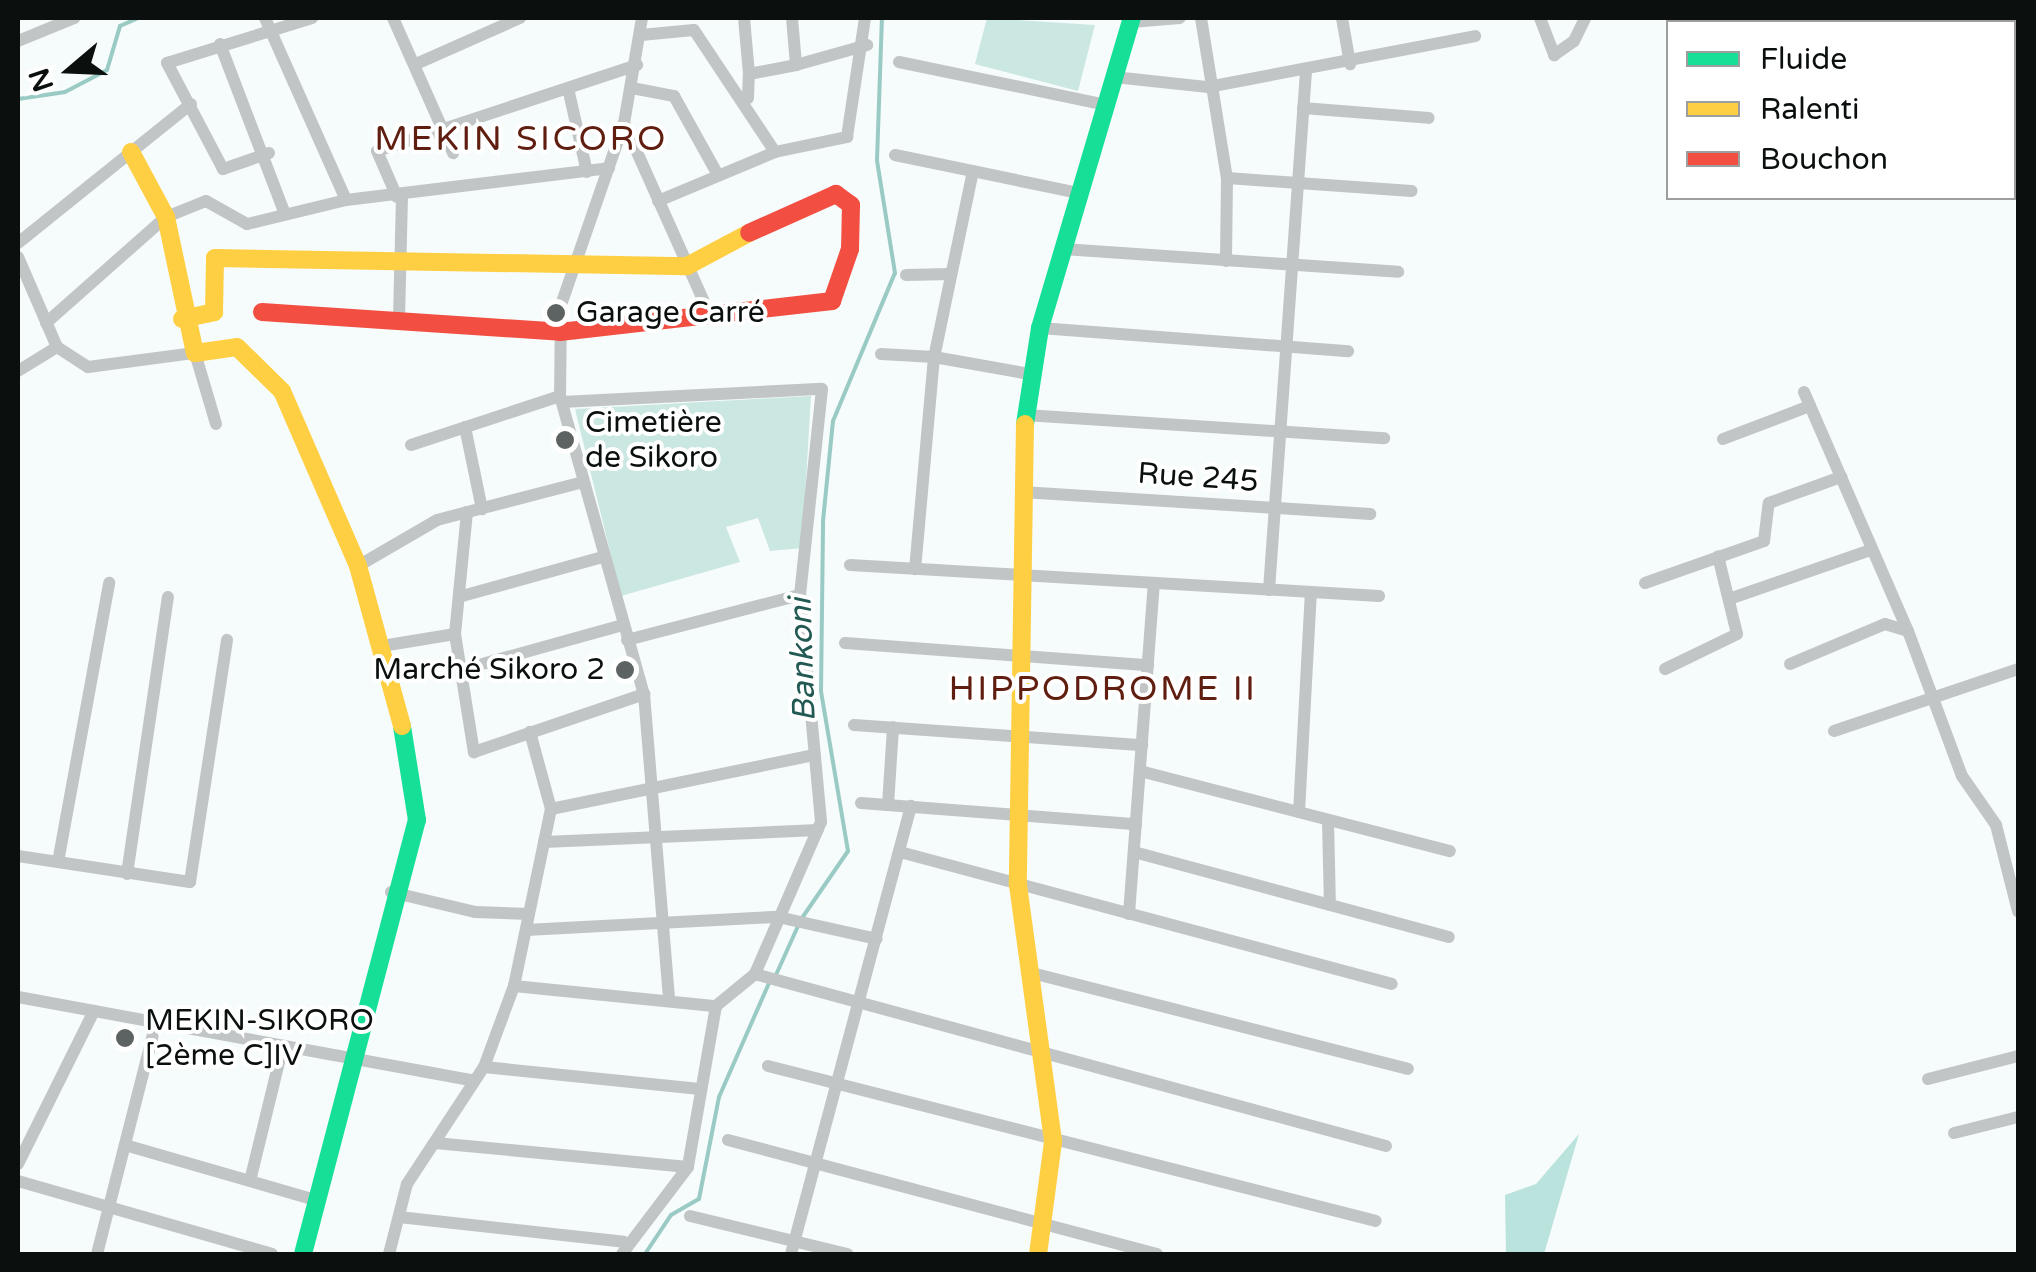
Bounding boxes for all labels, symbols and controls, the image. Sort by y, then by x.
north arrow [20,20,120,120]
legend [1666,20,2016,200]
text: Fluide [1760,41,1847,78]
text: N [22,64,61,96]
text: Ralenti [1760,91,1860,128]
district label: MEKIN SICORO [374,118,668,160]
text: Bouchon [1760,141,1888,178]
place label: Garage Carré [576,295,765,331]
marker: Garage Carré [545,302,567,324]
place label: Cimetière de Sikoro [585,405,722,476]
marker: Cimetière de Sikoro [554,429,576,451]
street label: Rue 245 [1136,456,1260,500]
water label: Bankoni [782,598,824,722]
place label: Marché Sikoro 2 [373,652,605,688]
marker: Marché Sikoro 2 [614,659,636,681]
district label: HIPPODROME II [948,668,1258,710]
place label: MEKIN-SIKORO [2ème C]IV [145,1003,374,1074]
marker: MEKIN-SIKORO [2ème C]IV [114,1027,136,1049]

